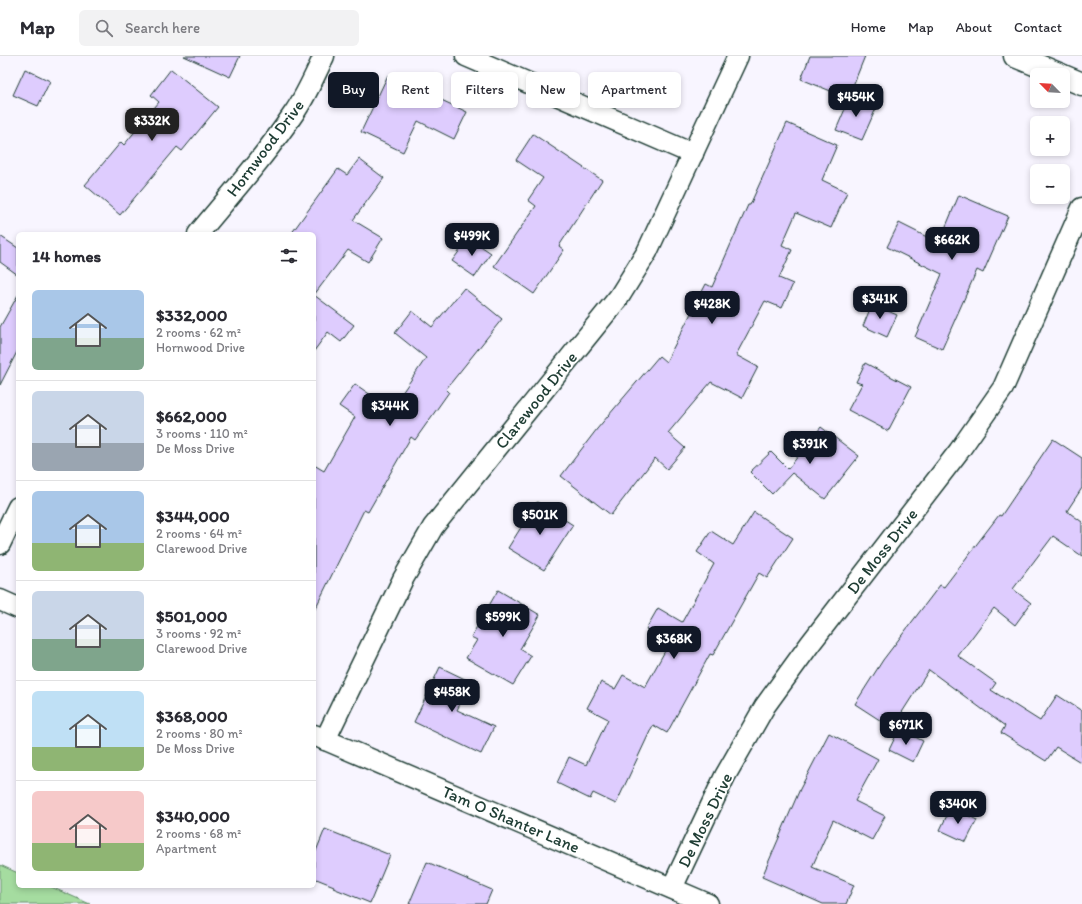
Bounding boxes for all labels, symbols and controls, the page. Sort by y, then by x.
search box [79,10,359,46]
text: Map [20,16,55,39]
icon: search [93,17,115,39]
text: Search here [125,19,200,37]
text: Home [851,19,886,36]
text: Map [908,19,934,36]
text: About [956,19,992,36]
text: Contact [1014,19,1062,36]
north arrow [1030,68,1070,108]
map controls [1030,68,1070,204]
chip: Buy [328,72,379,108]
chip: Rent [387,72,443,108]
chip: Filters [451,72,518,108]
chip: New [526,72,580,108]
chip: Apartment [588,72,681,108]
pin: $454K [828,84,884,118]
text: $454K [837,89,875,104]
street label: Hornwood Drive [222,96,308,200]
pin: $332K [124,108,180,142]
text: $332K [134,113,170,128]
button: + [1030,116,1070,156]
button: − [1030,164,1070,204]
pin: $499K [444,223,500,257]
pin: $662K [924,227,980,261]
text: $499K [454,228,490,243]
text: $662K [934,232,970,247]
icon: filters [278,245,300,267]
text: 14 homes [32,246,101,266]
pin: $341K [852,286,908,320]
pin: $428K [684,291,740,325]
text: $341K [862,291,898,306]
text: $428K [694,296,730,311]
text: $332,000 [156,305,228,325]
icon: home [64,306,112,354]
text: 2 rooms · 62 m² [156,325,241,340]
text: Hornwood Drive [156,340,245,355]
street label: Clarewood Drive [491,347,581,453]
pin: $344K [362,393,418,427]
text: $344K [371,398,409,413]
text: $662,000 [156,406,227,426]
icon: home [64,407,112,455]
text: 3 rooms · 110 m² [156,426,248,441]
pin: $391K [782,431,838,465]
text: $391K [793,436,827,451]
text: De Moss Drive [156,441,235,456]
pin: $501K [512,502,568,536]
street label: De Moss Drive [842,504,922,598]
text: $344,000 [156,506,230,526]
icon: home [64,507,112,555]
text: $501K [522,507,558,522]
text: 2 rooms · 64 m² [156,526,242,541]
text: Clarewood Drive [156,541,247,556]
pin: $599K [475,604,531,638]
text: $501,000 [156,606,227,626]
icon: home [64,607,112,655]
text: $599K [485,609,521,624]
text: 3 rooms · 92 m² [156,626,241,641]
pin: $368K [646,626,702,660]
text: $368K [656,631,692,646]
text: Clarewood Drive [156,641,247,656]
pin: $458K [424,679,480,713]
text: $458K [434,684,470,699]
text: $368,000 [156,706,228,726]
icon: home [64,707,112,755]
pin: $671K [878,712,934,746]
text: $671K [889,717,923,732]
text: 2 rooms · 80 m² [156,726,243,741]
text: De Moss Drive [156,741,235,756]
street label: De Moss Drive [673,769,737,871]
street label: Tam O Shanter Lane [439,781,583,857]
pin: $340K [930,791,986,825]
text: $340K [939,796,977,811]
text: $340,000 [156,806,230,826]
icon: home [64,807,112,855]
text: 2 rooms · 68 m² [156,826,241,841]
text: Apartment [156,841,217,856]

